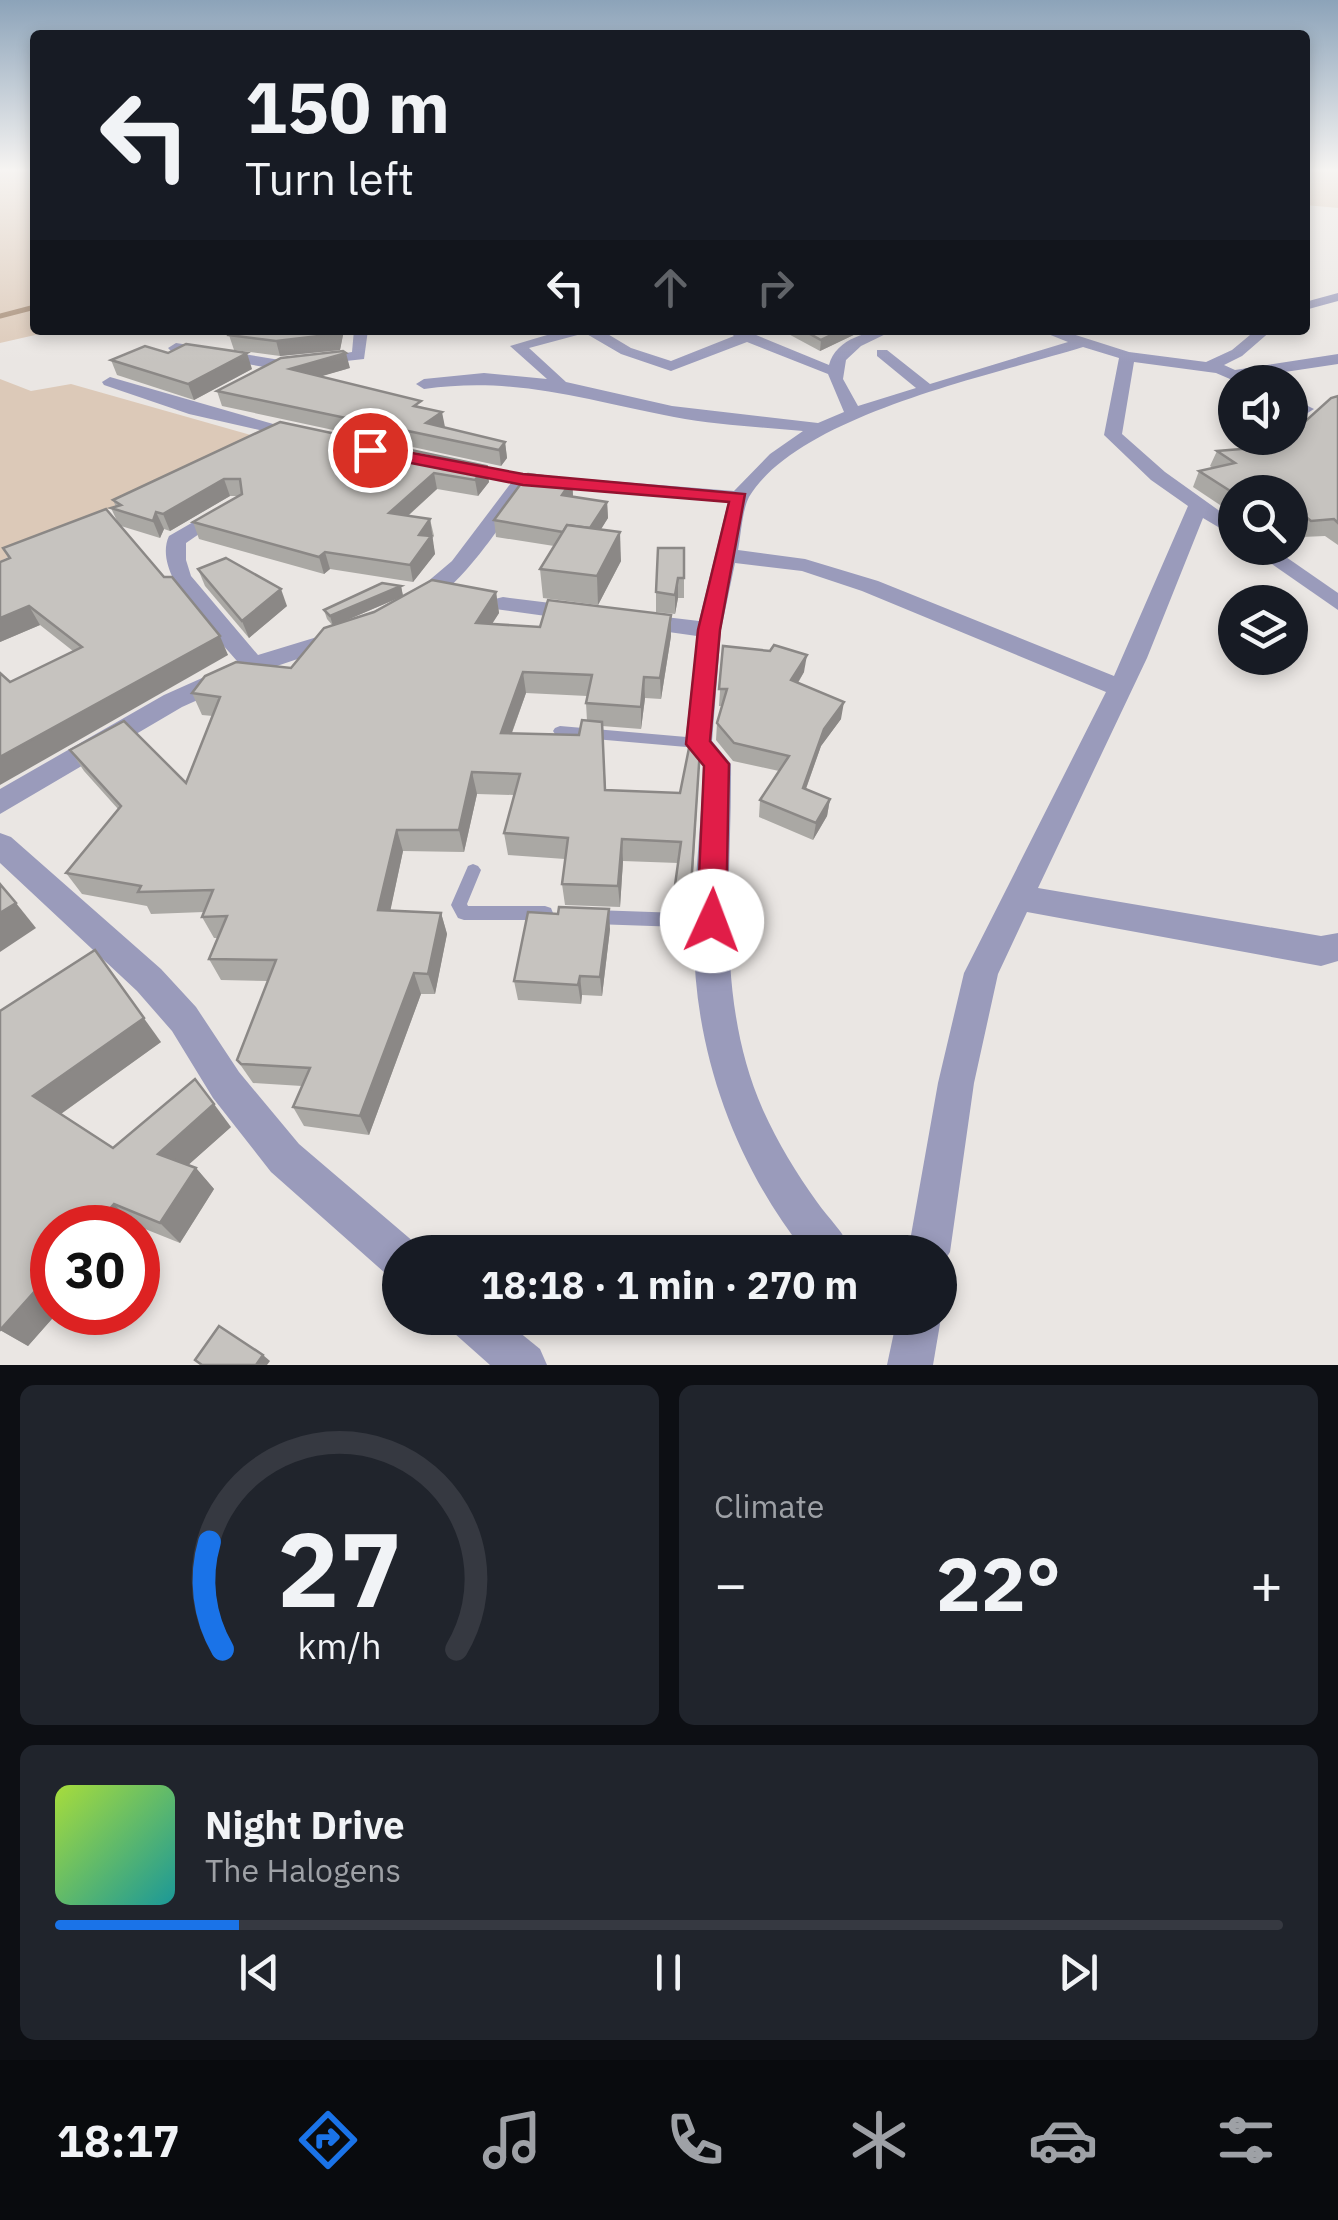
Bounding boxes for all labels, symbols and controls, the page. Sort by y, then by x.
text: 150 m [245,61,450,152]
icon: left [80,70,210,200]
text: Turn left [245,149,414,207]
icon: left [538,260,593,315]
icon: ahead [643,260,698,315]
icon: right [748,260,803,315]
map controls [1218,365,1308,675]
button: sound [1218,365,1308,455]
pin [328,408,413,493]
icon: arrive [343,423,398,478]
button: search [1218,475,1308,565]
button: layers [1218,585,1308,675]
position arrow [660,869,764,973]
speed limit sign: 30 [30,1205,160,1335]
text: 18:18 · 1 min · 270 m [481,1260,858,1309]
text: Climate [714,1485,824,1527]
text: 27 [277,1500,402,1636]
text: 22° [936,1534,1061,1632]
text: − [714,1548,747,1619]
text: + [1250,1548,1283,1619]
text: km/h [297,1622,382,1669]
text: Night Drive [205,1800,405,1849]
text: The Halogens [205,1849,401,1891]
icon: previous [232,1945,287,2000]
icon: pause [641,1945,696,2000]
icon: next [1051,1945,1106,2000]
icon: directions [293,2105,363,2175]
icon: music [477,2105,547,2175]
icon: phone [660,2105,730,2175]
icon: climate [844,2105,914,2175]
icon: car [1028,2105,1098,2175]
icon: filters [1211,2105,1281,2175]
text: 18:17 [57,2111,180,2169]

